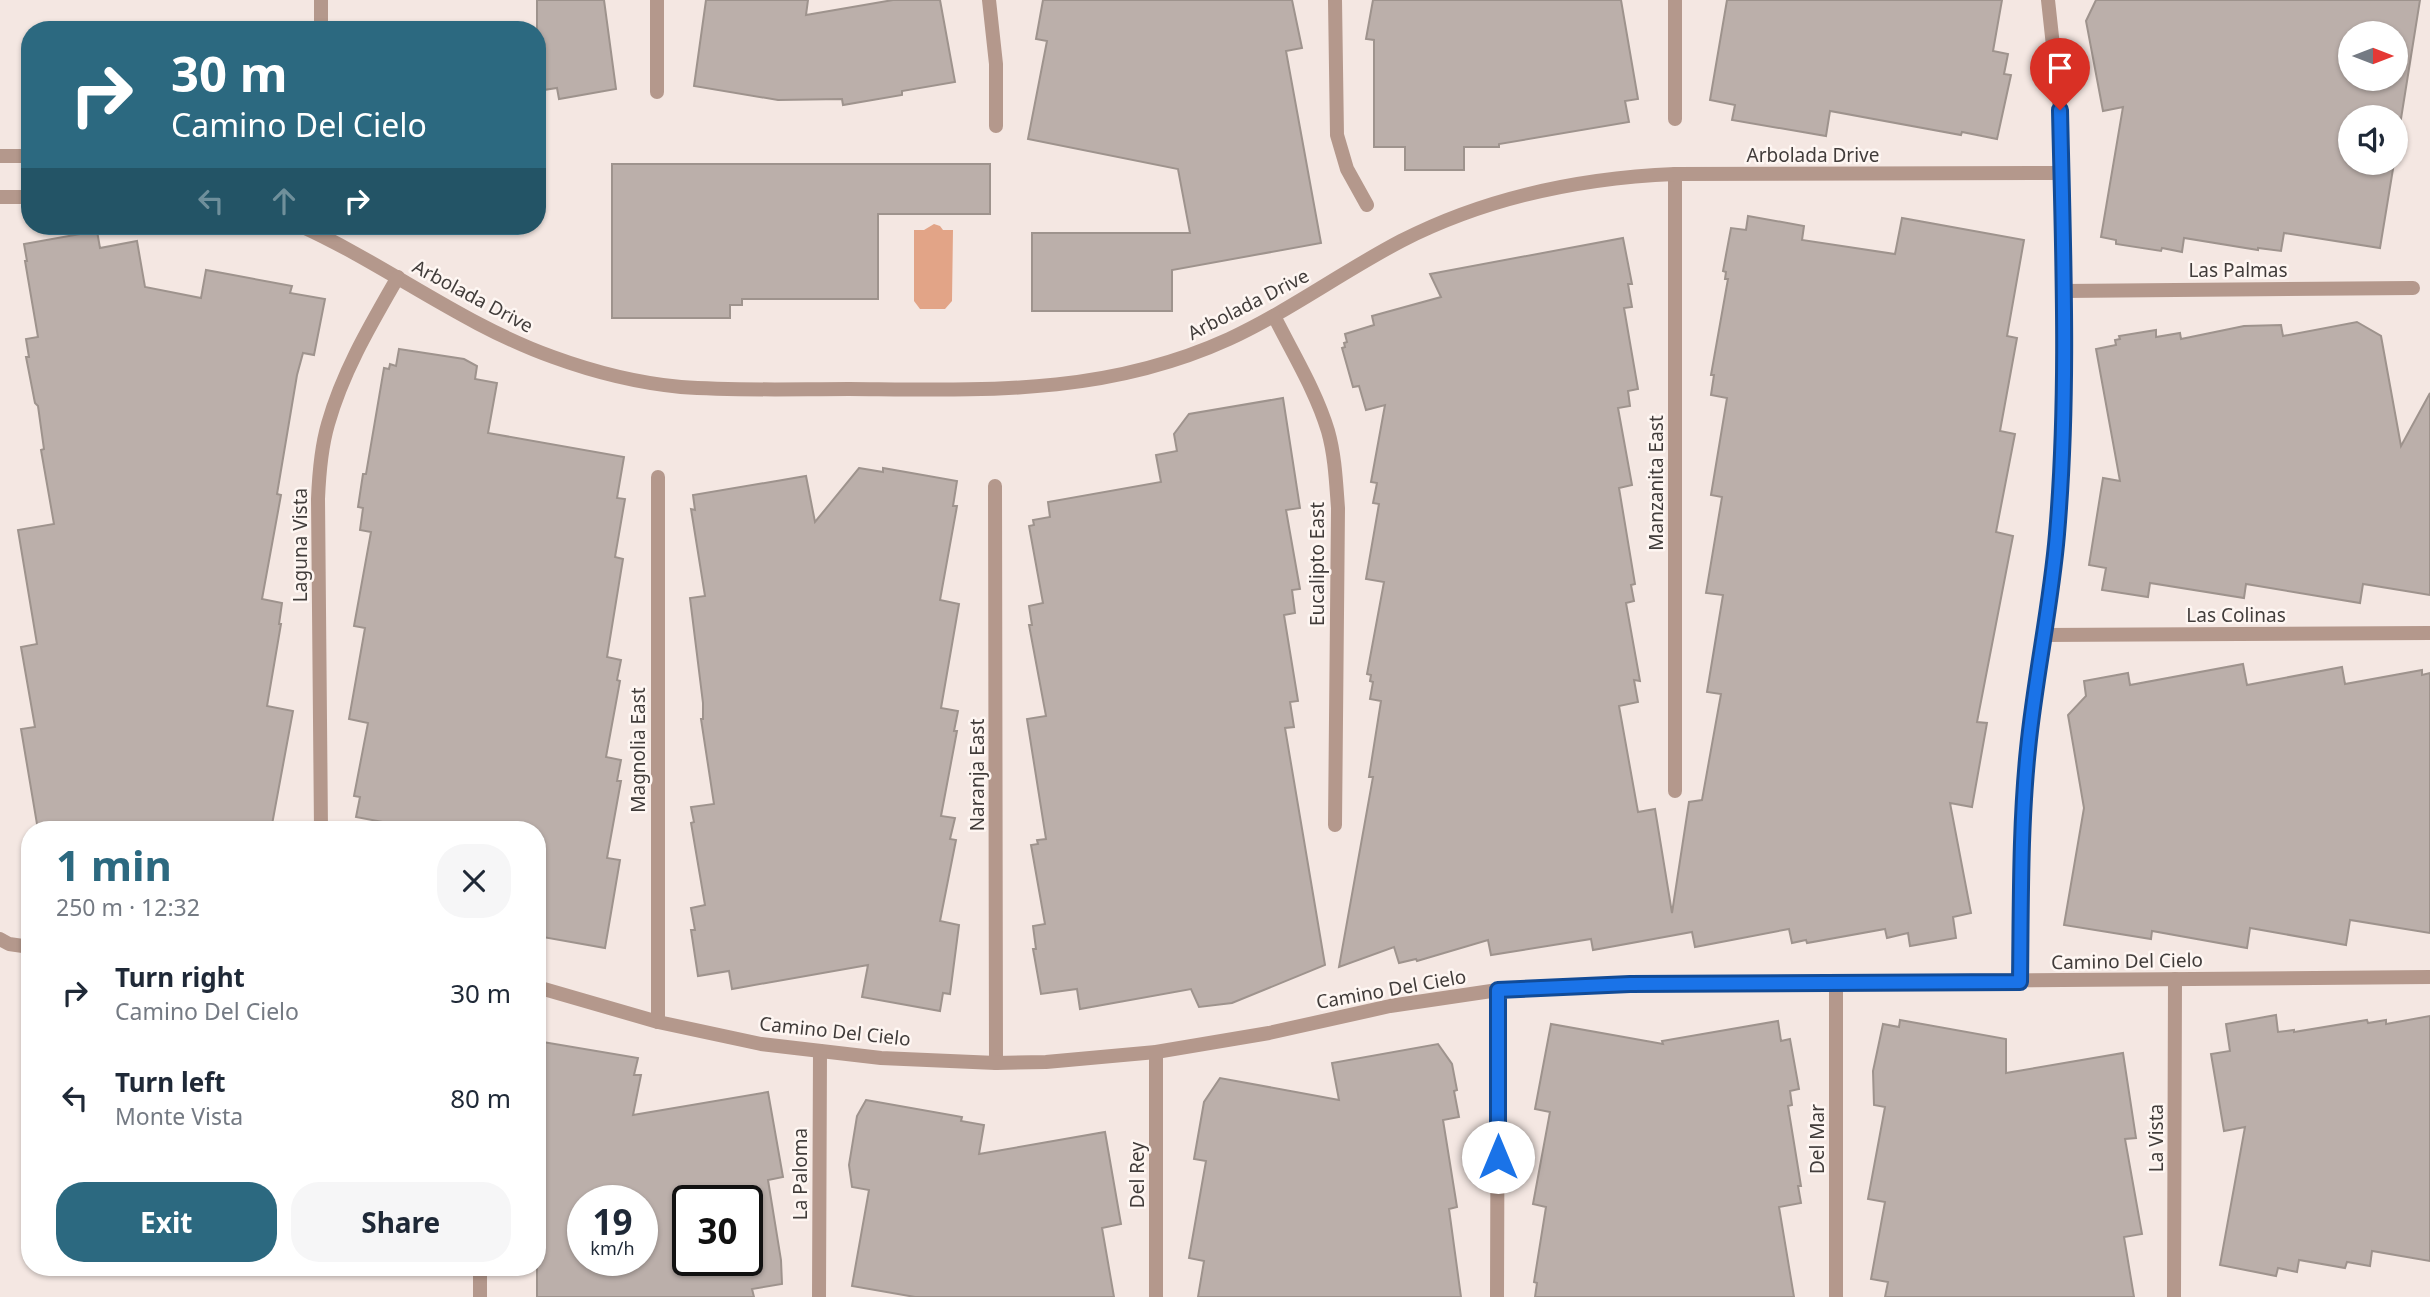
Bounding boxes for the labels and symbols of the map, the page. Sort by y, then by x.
north arrow [2338,21,2408,91]
pin [2030,38,2090,110]
street label: Arbolada Drive [1746,142,1880,168]
street label: Arbolada Drive [408,253,538,339]
street label: Las Palmas [2188,257,2288,283]
street label: Arbolada Drive [1183,262,1313,346]
street label: Manzanita East [1643,415,1669,551]
street label: Laguna Vista [287,488,313,602]
street label: Eucalipto East [1304,502,1330,626]
street label: Las Colinas [2186,602,2286,628]
street label: Magnolia East [625,687,651,813]
street label: Naranja East [964,719,990,831]
street label: Camino Del Cielo [2051,947,2203,975]
street label: Camino Del Cielo [1314,963,1468,1015]
street label: Camino Del Cielo [758,1010,912,1052]
street label: Del Mar [1804,1104,1830,1174]
street label: La Vista [2143,1104,2169,1172]
position arrow [1461,1120,1535,1194]
street label: La Paloma [787,1128,813,1220]
street label: Del Rey [1124,1142,1150,1208]
speed limit sign: 30 [672,1185,763,1276]

